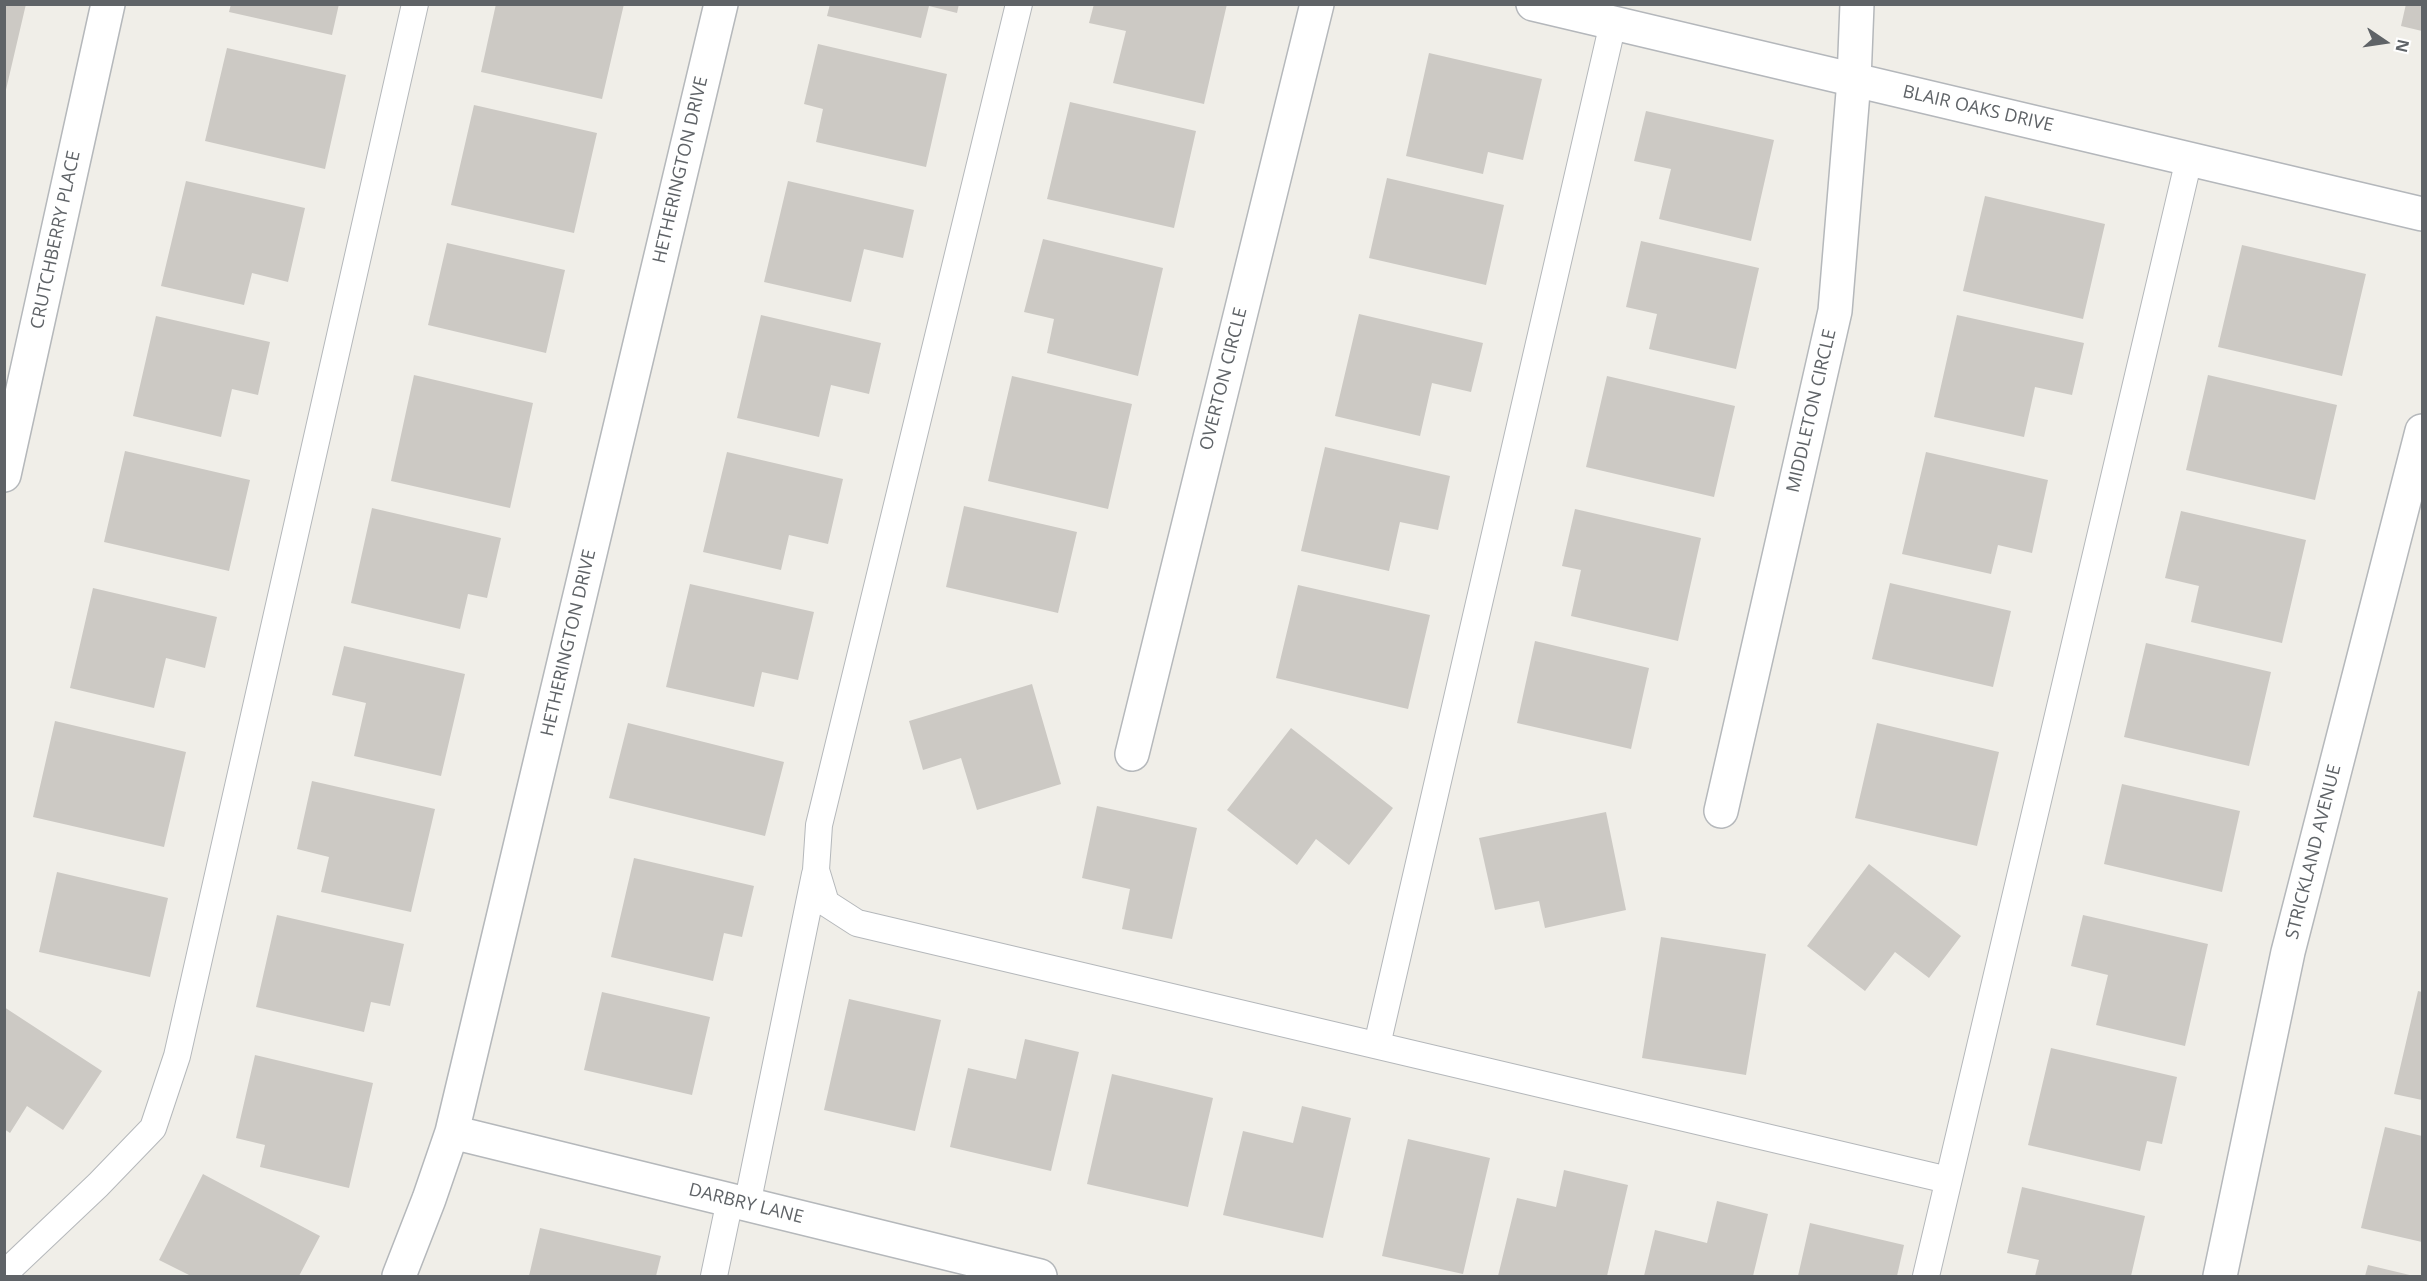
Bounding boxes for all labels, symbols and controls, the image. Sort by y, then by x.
north arrow [2355,12,2415,72]
text: N [2390,37,2415,55]
street label: HETHERINGTON DRIVE [649,74,713,266]
street label: BLAIR OAKS DRIVE [1900,81,2056,137]
street label: CRUTCHBERRY PLACE [27,149,85,331]
street label: OVERTON CIRCLE [1196,305,1252,453]
street label: MIDDLETON CIRCLE [1783,327,1841,495]
street label: HETHERINGTON DRIVE [537,547,601,739]
street label: STRICKLAND AVENUE [2282,762,2346,942]
street label: DARBRY LANE [686,1179,806,1229]

